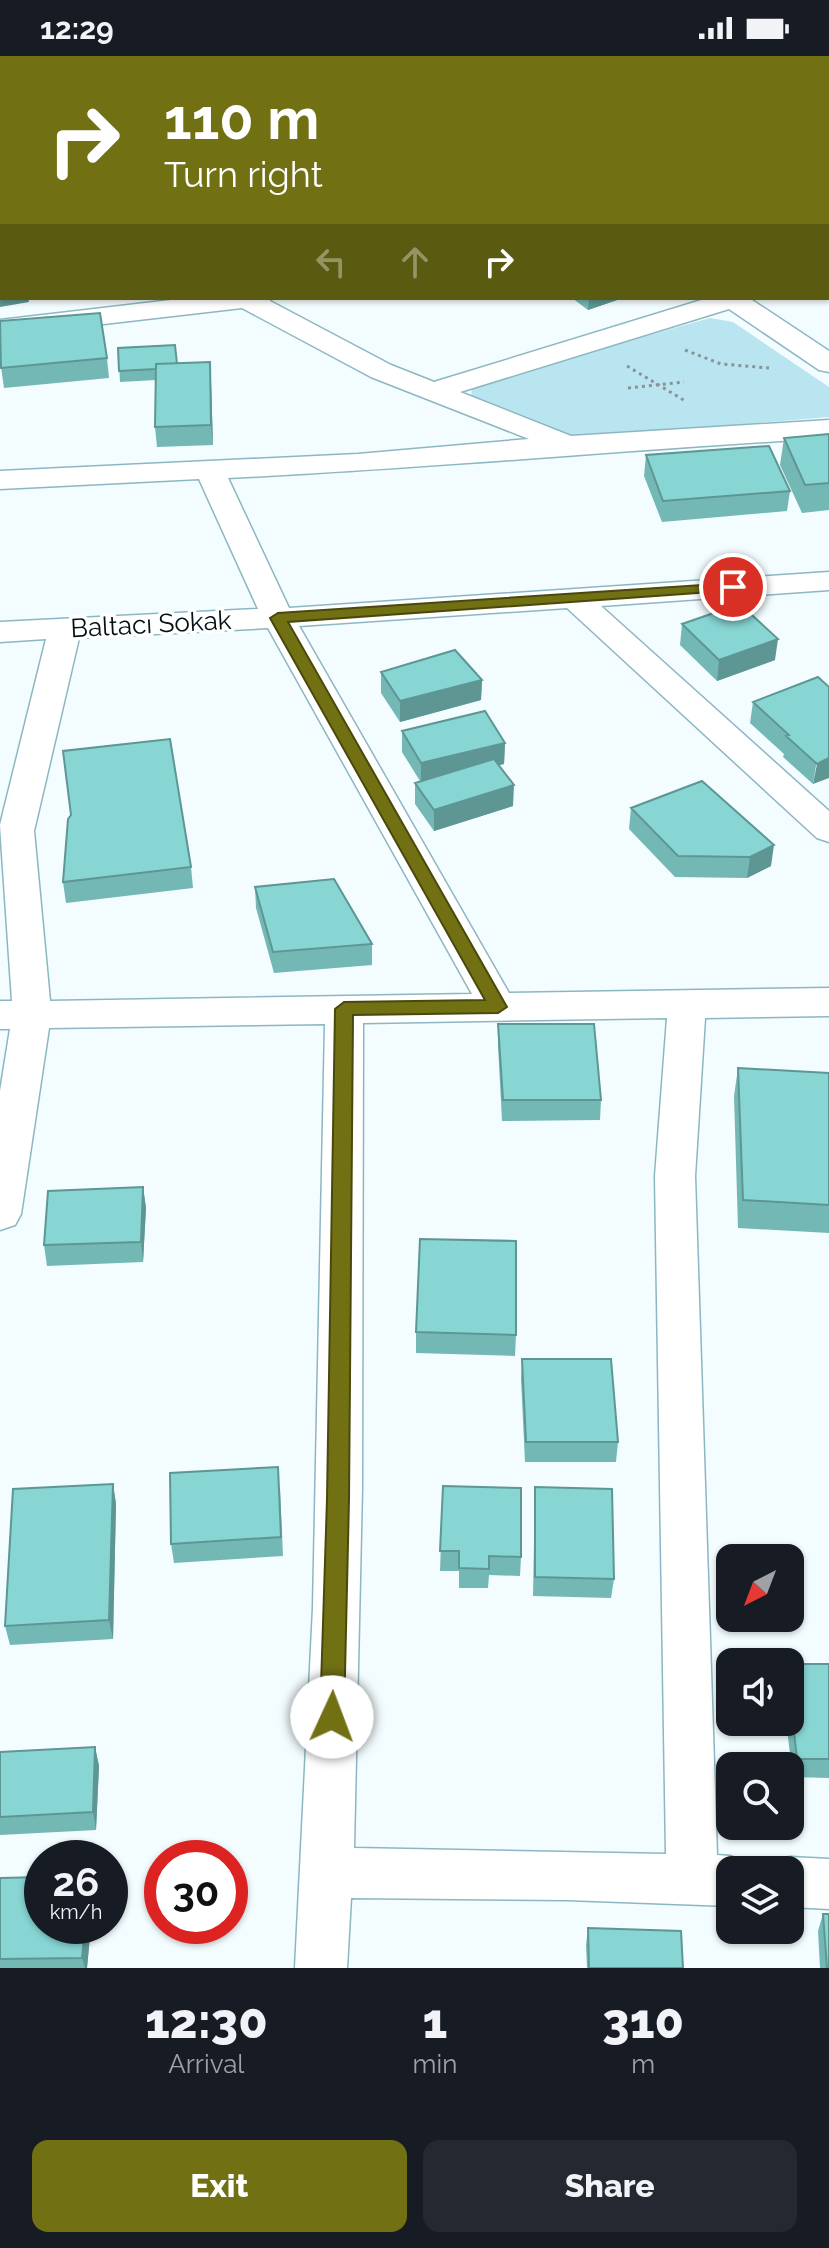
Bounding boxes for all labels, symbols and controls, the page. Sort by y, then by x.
text: 12:29 [40,11,114,46]
text: 110 m [164,86,319,152]
icon: right [32,88,136,192]
text: Turn right [164,153,323,195]
icon: left [309,240,353,284]
icon: ahead [393,240,437,284]
icon: right [477,240,521,284]
pin [699,553,767,621]
icon: arrive [711,565,755,609]
street label: Baltacı Sokak [70,605,232,643]
north arrow [716,1544,804,1632]
map controls [716,1544,804,1944]
button: sound [716,1648,804,1736]
position arrow [290,1675,374,1759]
button: search [716,1752,804,1840]
speed limit sign: 30 [144,1840,248,1944]
button: layers [716,1856,804,1944]
text: 26 [53,1858,99,1905]
text: km/h [50,1900,102,1924]
text: 12:30 [145,1993,268,2049]
text: 1 [423,1993,447,2049]
text: 310 [602,1993,684,2049]
text: Arrival [168,2049,244,2079]
text: min [413,2049,457,2079]
text: m [631,2049,655,2079]
button: Exit [32,2140,407,2232]
button: Share [423,2140,797,2232]

